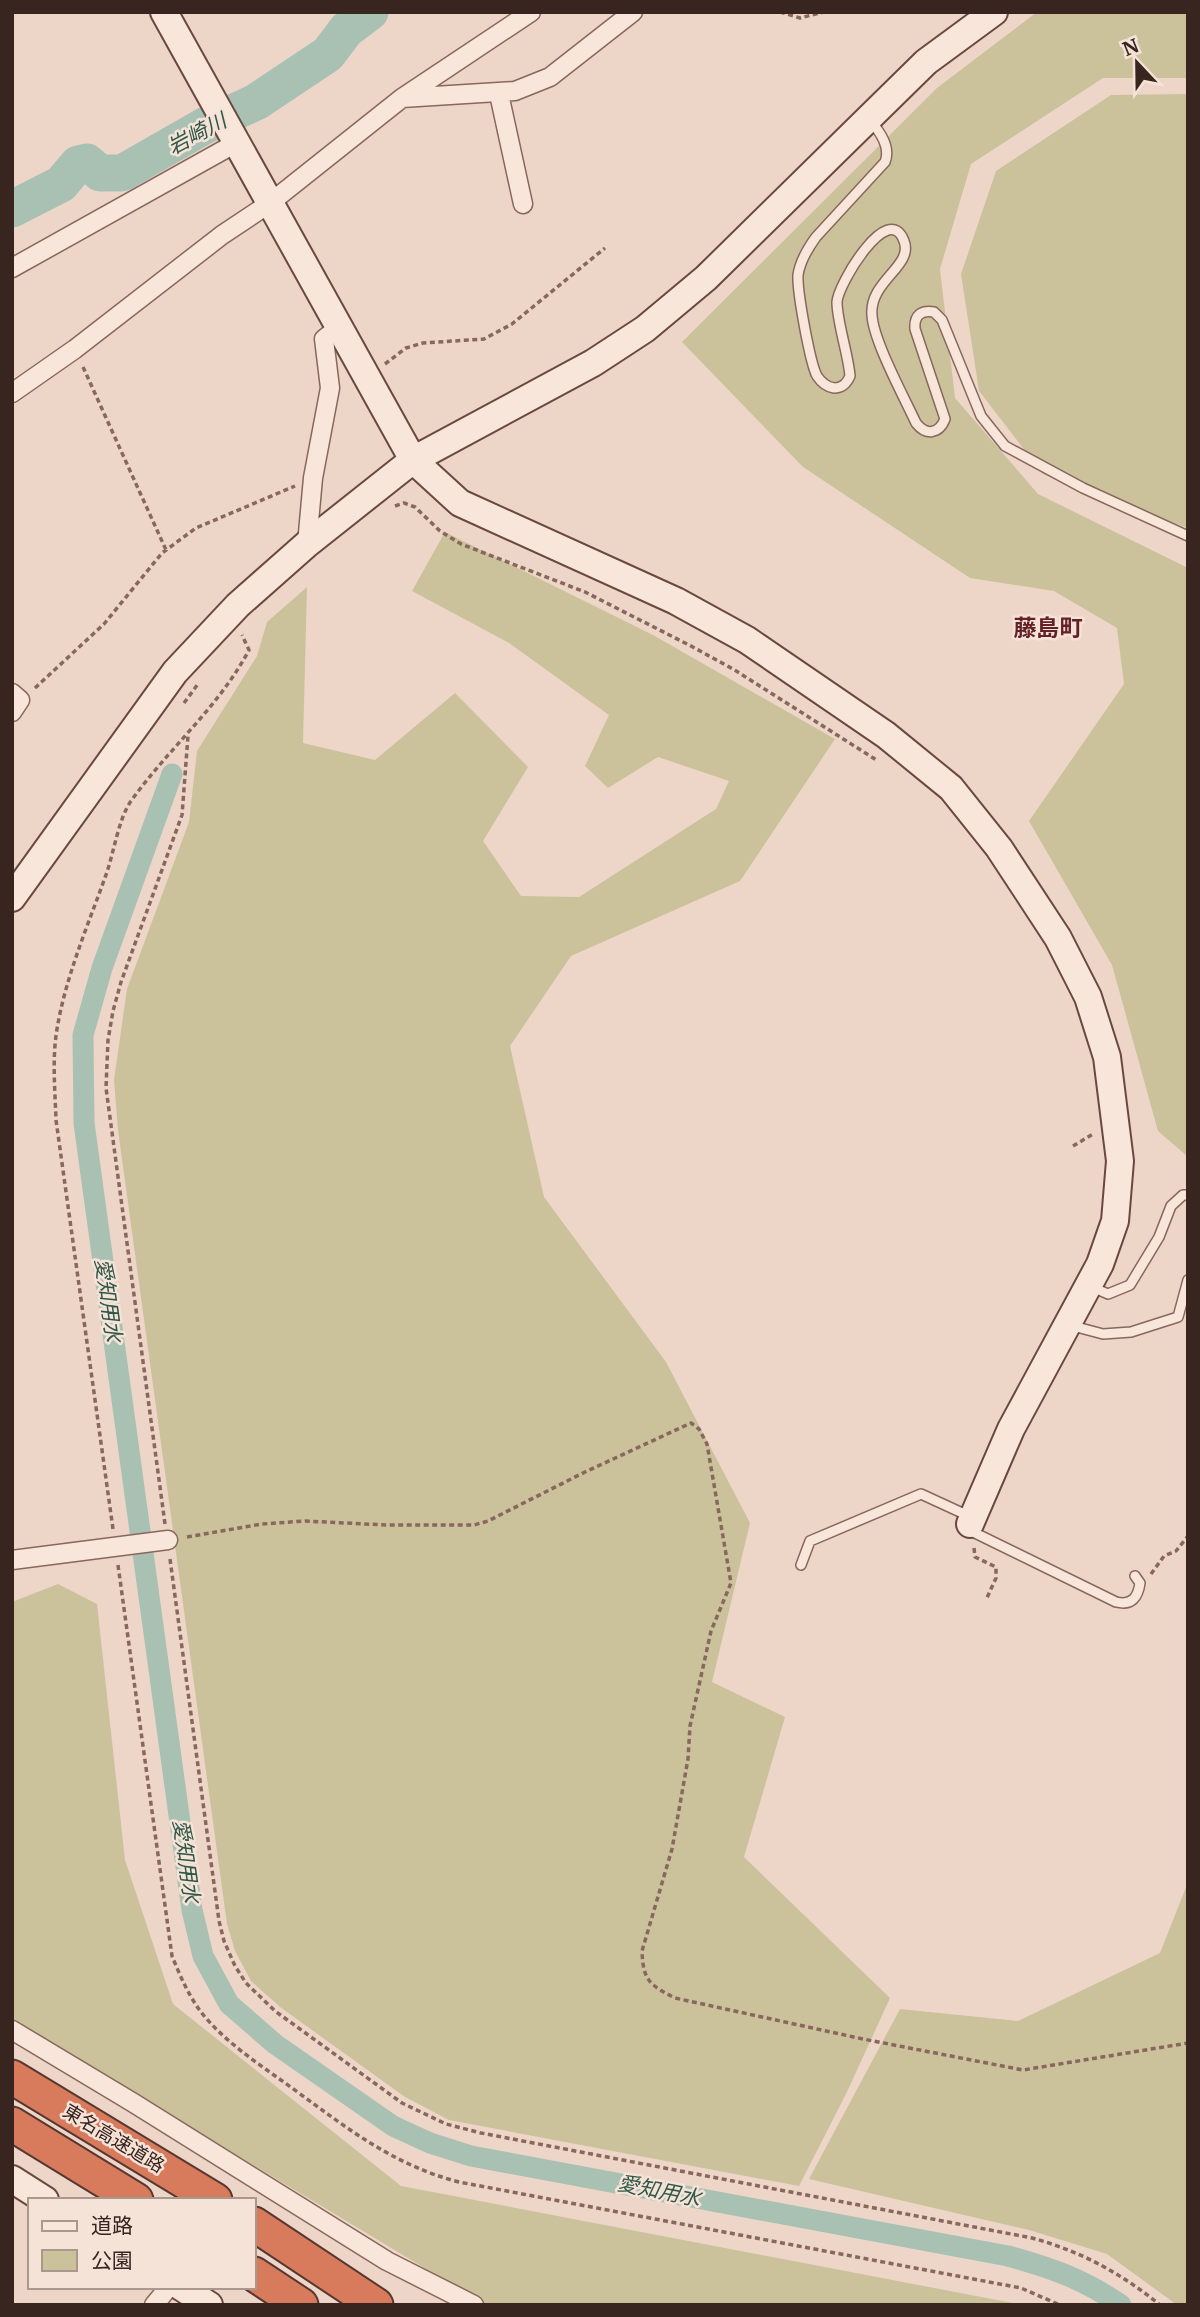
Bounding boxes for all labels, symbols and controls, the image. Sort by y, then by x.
north arrow [1102,28,1172,98]
text: N [1119,33,1142,61]
water label: 岩崎川 [163,106,233,160]
district label: 藤島町 [1014,613,1083,642]
water label: 愛知用水 [89,1256,128,1345]
water label: 愛知用水 [167,1817,206,1906]
street label: 東名高速道路 [59,2098,169,2178]
water label: 愛知用水 [615,2169,705,2212]
legend [28,2198,256,2289]
text: 道路 [91,2212,133,2239]
text: 公園 [91,2247,133,2274]

